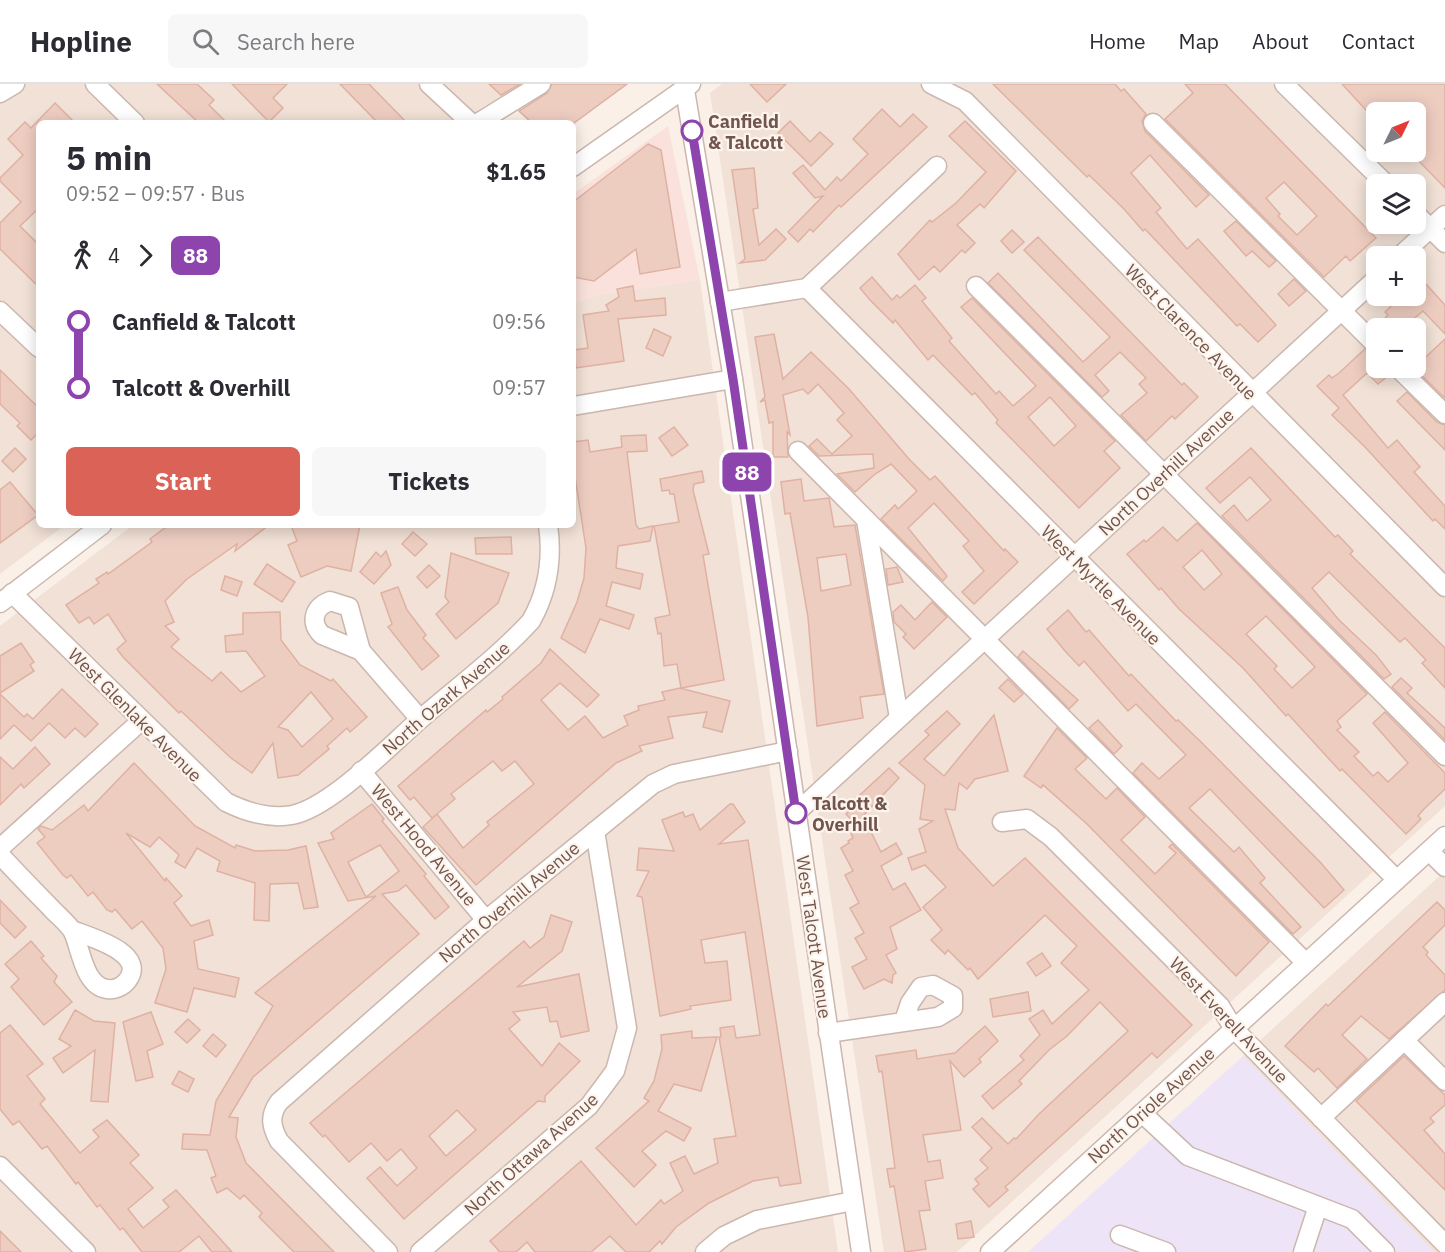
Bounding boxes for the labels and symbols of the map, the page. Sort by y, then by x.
north arrow [1366,102,1426,162]
place label: Canfield & Talcott [708,110,783,154]
marker: Canfield & Talcott [681,120,703,142]
street label: West Clarence Avenue [1120,259,1262,405]
street label: North Overhill Avenue [1093,403,1239,541]
line badge: 88 [720,452,774,492]
street label: West Myrtle Avenue [1036,520,1166,650]
street label: North Ozark Avenue [378,636,515,760]
street label: West Glenlake Avenue [63,643,207,787]
street label: West Hood Avenue [366,779,482,911]
place label: Talcott & Overhill [812,792,887,836]
marker: Talcott & Overhill [785,802,807,824]
street label: North Overhill Avenue [434,836,584,968]
street label: West Talcott Avenue [791,854,837,1020]
street label: West Everell Avenue [1165,952,1294,1088]
street label: North Oriole Avenue [1083,1042,1219,1168]
street label: North Ottawa Avenue [459,1088,603,1220]

